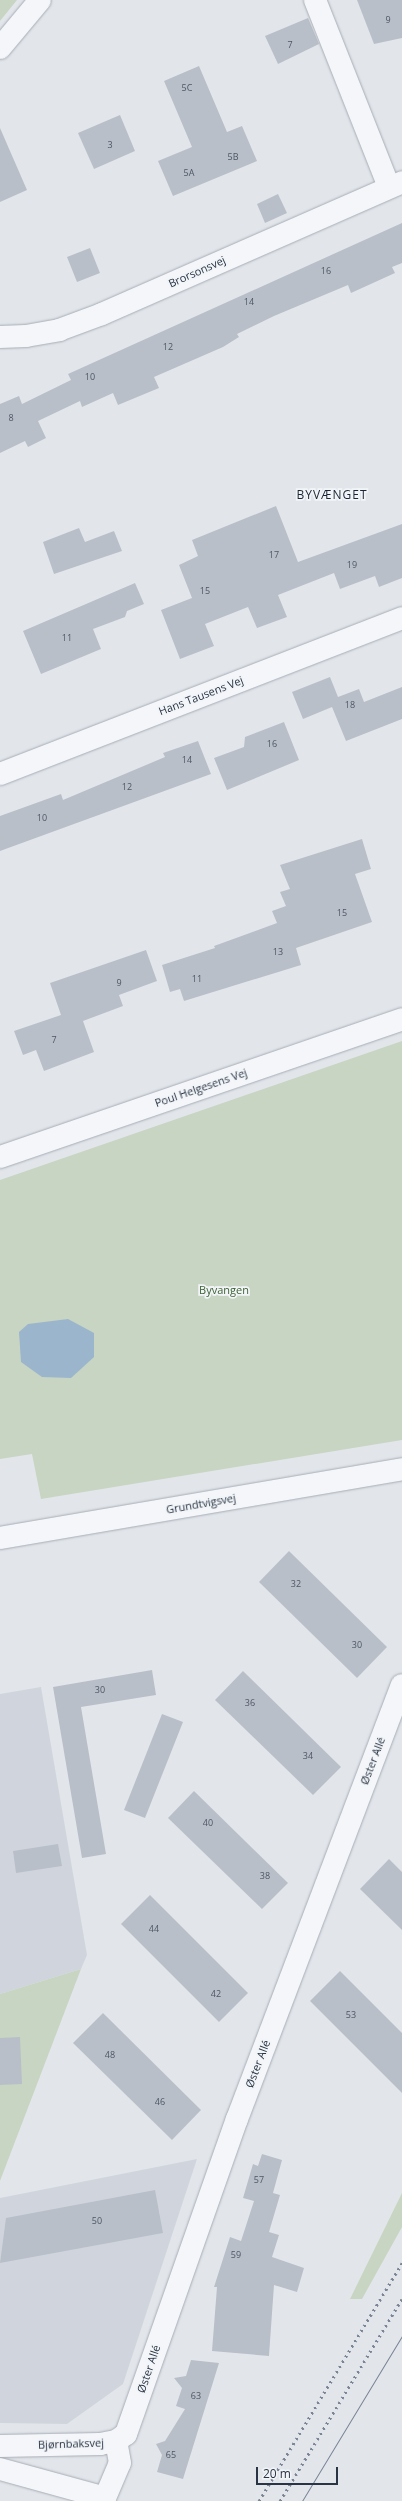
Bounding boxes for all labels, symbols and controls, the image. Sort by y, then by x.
house number: 9 [385,15,391,25]
house number: 7 [287,40,293,50]
house number: 5C [182,83,192,93]
house number: 3 [107,140,113,150]
house number: 5B [228,152,238,162]
house number: 5A [184,168,194,178]
street label: Brorsonsvej [166,254,228,290]
house number: 16 [321,266,331,276]
house number: 14 [244,297,254,307]
house number: 12 [163,342,173,352]
house number: 10 [85,372,95,382]
house number: 8 [8,413,14,423]
district label: BYVÆNGET [296,488,368,502]
house number: 17 [269,550,279,560]
house number: 19 [347,560,357,570]
house number: 15 [200,586,210,596]
house number: 11 [62,633,72,643]
street label: Hans Tausens Vej [157,674,245,718]
house number: 18 [345,700,355,710]
house number: 16 [267,739,277,749]
house number: 14 [182,755,192,765]
house number: 12 [122,782,132,792]
house number: 10 [37,813,47,823]
house number: 15 [337,908,347,918]
house number: 13 [273,947,283,957]
house number: 11 [192,974,202,984]
house number: 9 [116,978,122,988]
house number: 7 [51,1035,57,1045]
street label: Poul Helgesens Vej [153,1066,249,1110]
park label: Byvangen [199,1283,249,1297]
street label: Grundtvigsvej [165,1491,237,1517]
house number: 32 [291,1579,301,1589]
house number: 30 [352,1640,362,1650]
house number: 30 [95,1685,105,1695]
house number: 36 [245,1698,255,1708]
street label: Øster Allé [358,1735,388,1787]
house number: 34 [303,1751,313,1761]
house number: 40 [203,1818,213,1828]
house number: 38 [260,1871,270,1881]
house number: 44 [149,1924,159,1934]
house number: 42 [211,1989,221,1999]
house number: 53 [346,2010,356,2020]
street label: Øster Allé [243,2038,273,2090]
house number: 48 [105,2050,115,2060]
house number: 46 [155,2097,165,2107]
house number: 57 [254,2175,264,2185]
house number: 50 [92,2216,102,2226]
house number: 59 [231,2250,241,2260]
street label: Øster Allé [135,2343,163,2395]
house number: 63 [191,2391,201,2401]
street label: Bjørnbaksvej [38,2436,104,2452]
house number: 65 [166,2450,176,2460]
scale bar [258,2459,340,2485]
text: 20 m [263,2465,291,2482]

